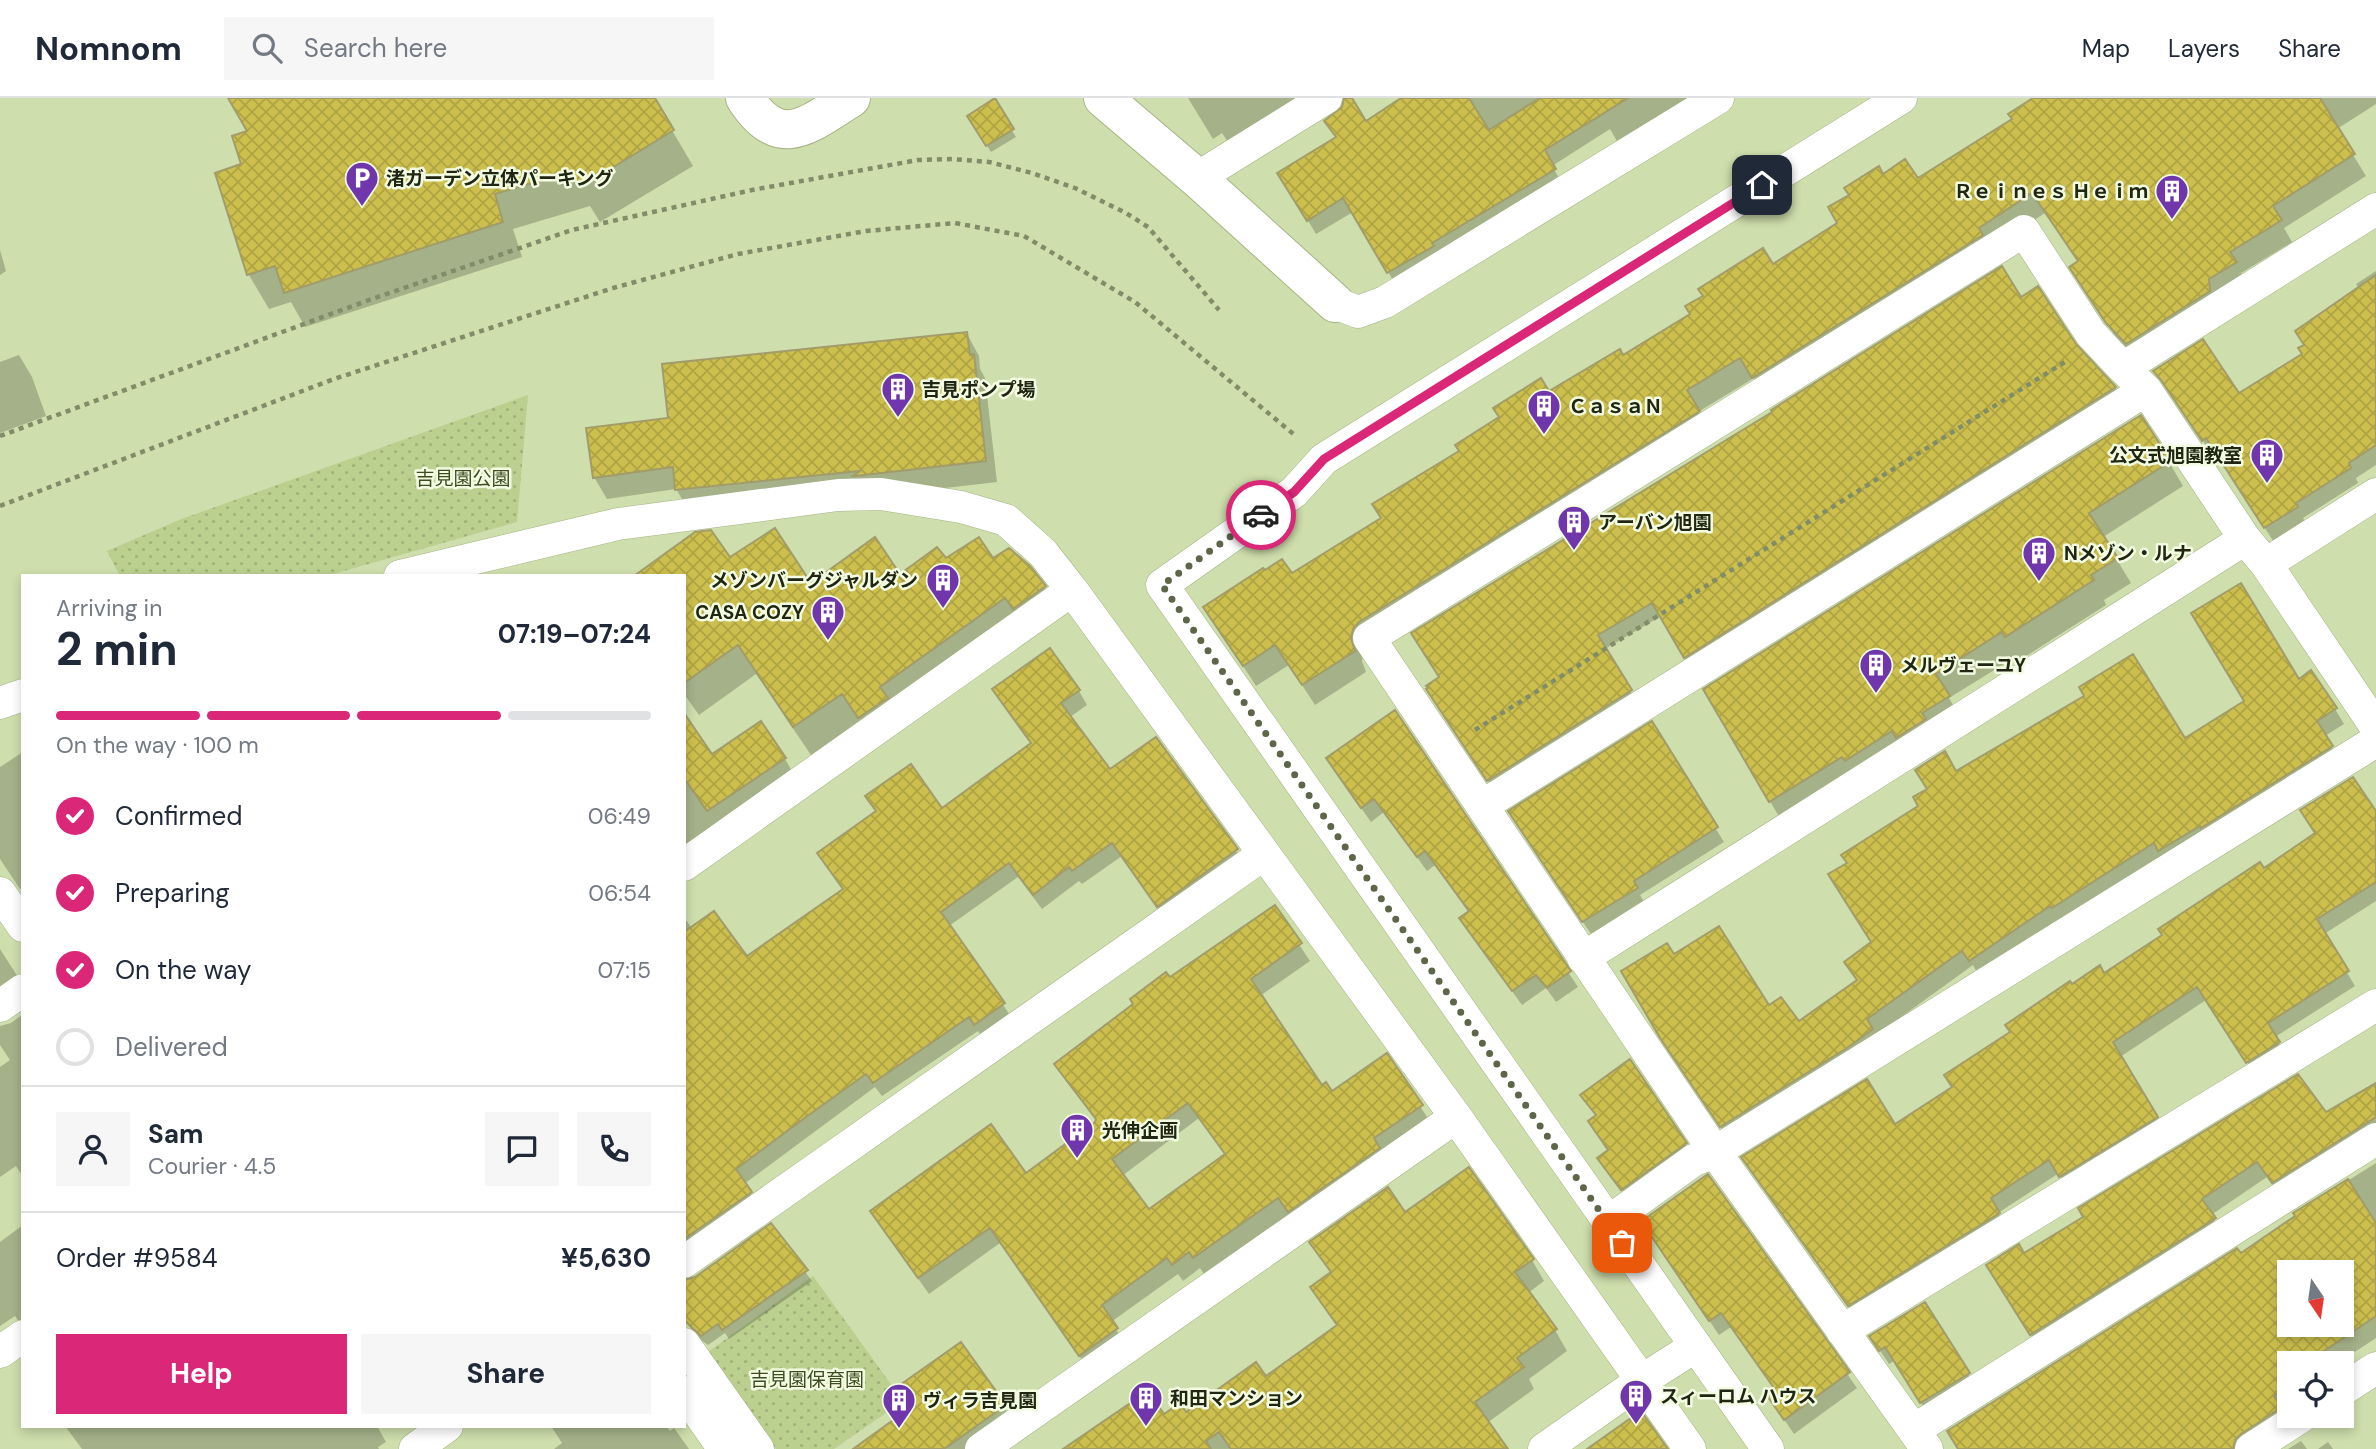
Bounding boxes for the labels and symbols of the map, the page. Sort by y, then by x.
pin [1732,155,1792,215]
parking icon: 渚ガーデン立体パーキング [343,159,381,208]
place label: 渚ガーデン立体パーキング [386,166,613,191]
building icon: Ｒｅｉｎｅｓ Ｈｅｉｍ [2153,172,2191,221]
place label: Ｒｅｉｎｅｓ Ｈｅｉｍ [1954,179,2148,204]
building icon: 吉見ポンプ場 [879,370,917,419]
place label: 吉見ポンプ場 [922,377,1035,402]
building icon: ＣａｓａＮ [1525,387,1563,436]
place label: ＣａｓａＮ [1568,394,1663,419]
building icon: 公文式旭園教室 [2248,436,2286,485]
place label: 公文式旭園教室 [2109,443,2242,468]
park label: 吉見園公園 [415,466,511,491]
courier [1226,480,1296,550]
building icon: アーバン旭園 [1555,503,1593,552]
place label: アーバン旭園 [1598,510,1712,535]
building icon: Nメゾン・ルナ [2020,534,2058,583]
place label: Nメゾン・ルナ [2064,541,2192,566]
building icon: メゾンバーグジャルダン [924,561,962,610]
place label: メゾンバーグジャルダン [710,568,918,593]
building icon: CASA COZY [809,593,847,642]
place label: CASA COZY [695,600,804,625]
building icon: メルヴェーユY [1857,646,1895,695]
place label: メルヴェーユY [1900,653,2026,678]
building icon: 光伸企画 [1058,1111,1096,1160]
place label: 光伸企画 [1102,1118,1178,1143]
pin [1592,1213,1652,1273]
north arrow [2277,1260,2354,1337]
park label: 吉見園保育園 [750,1367,864,1392]
building icon: スィーロム ハウス [1617,1377,1655,1426]
building icon: 和田マンション [1127,1379,1165,1428]
building icon: ヴィラ吉見園 [880,1381,918,1430]
place label: スィーロム ハウス [1660,1384,1816,1409]
place label: 和田マンション [1170,1386,1303,1411]
place label: ヴィラ吉見園 [923,1388,1037,1413]

